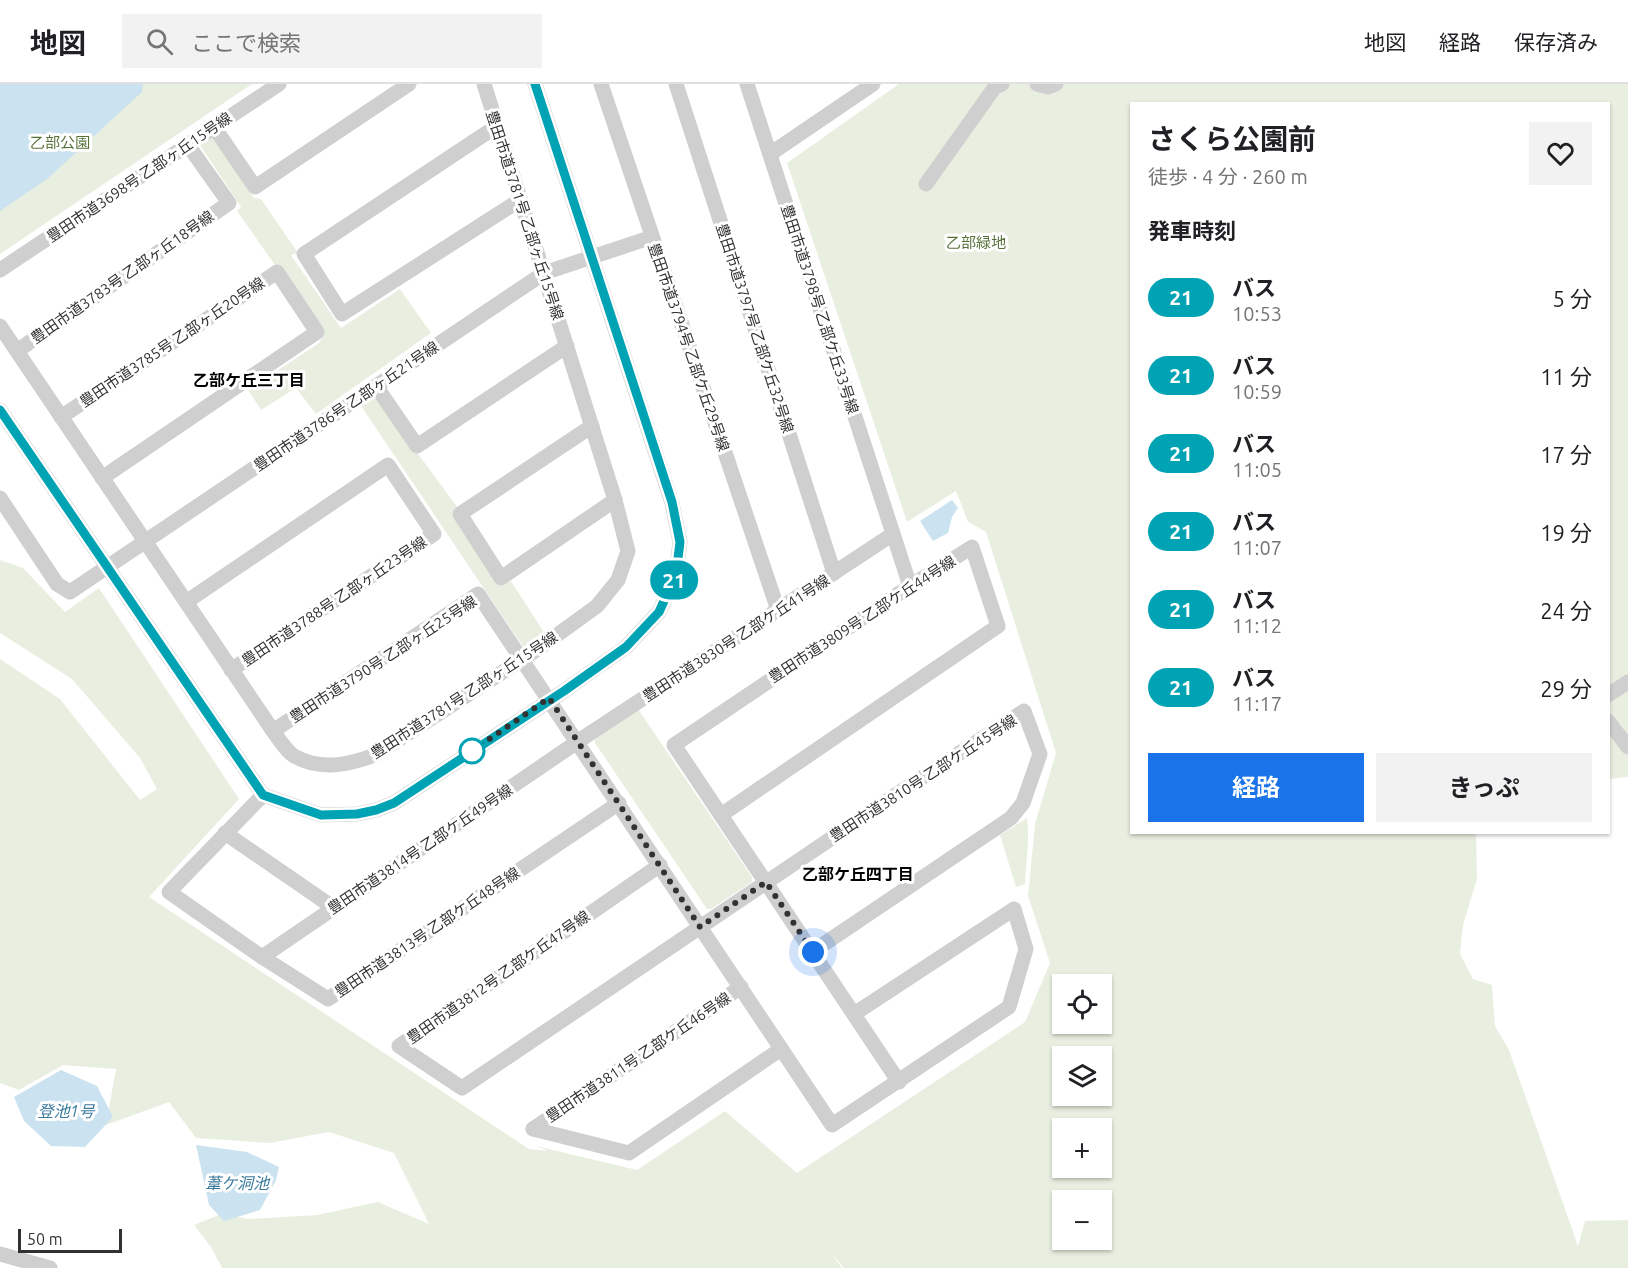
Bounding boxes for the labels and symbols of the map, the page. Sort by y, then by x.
street label: 豊田市道3781号 乙部ヶ丘15号線 [483,108,567,322]
street label: 豊田市道3698号 乙部ヶ丘15号線 [43,109,235,245]
park label: 乙部公園 [30,134,90,151]
street label: 豊田市道3798号 乙部ケ丘33号線 [778,202,862,416]
street label: 豊田市道3783号 乙部ヶ丘18号線 [27,207,217,347]
street label: 豊田市道3797号 乙部ケ丘32号線 [713,221,797,435]
park label: 乙部緑地 [946,234,1006,251]
street label: 豊田市道3794号 乙部ケ丘29号線 [645,241,733,453]
street label: 豊田市道3785号 乙部ヶ丘20号線 [76,274,268,410]
street label: 豊田市道3786号 乙部ヶ丘21号線 [250,338,442,474]
district label: 乙部ケ丘三丁目 [193,371,305,389]
street label: 豊田市道3788号 乙部ヶ丘23号線 [238,533,430,669]
street label: 豊田市道3809号 乙部ケ丘44号線 [765,552,959,686]
line badge: 21 [647,560,701,600]
street label: 豊田市道3830号 乙部ケ丘41号線 [639,571,833,705]
street label: 豊田市道3790号 乙部ヶ丘25号線 [286,592,480,726]
street label: 豊田市道3781号 乙部ヶ丘15号線 [367,628,561,762]
street label: 豊田市道3810号 乙部ケ丘45号線 [826,711,1020,845]
unlabelled marker [459,738,485,764]
street label: 豊田市道3814号 乙部ケ丘49号線 [324,781,516,917]
street label: 豊田市道3813号 乙部ケ丘48号線 [331,864,523,1000]
district label: 乙部ケ丘四丁目 [802,865,914,883]
street label: 豊田市道3812号 乙部ケ丘47号線 [403,907,593,1047]
your location [798,937,828,967]
street label: 豊田市道3811号 乙部ケ丘46号線 [542,989,734,1125]
water label: 登池1号 [37,1102,96,1120]
water label: 葦ケ洞池 [205,1174,271,1192]
scale bar [18,1226,122,1254]

